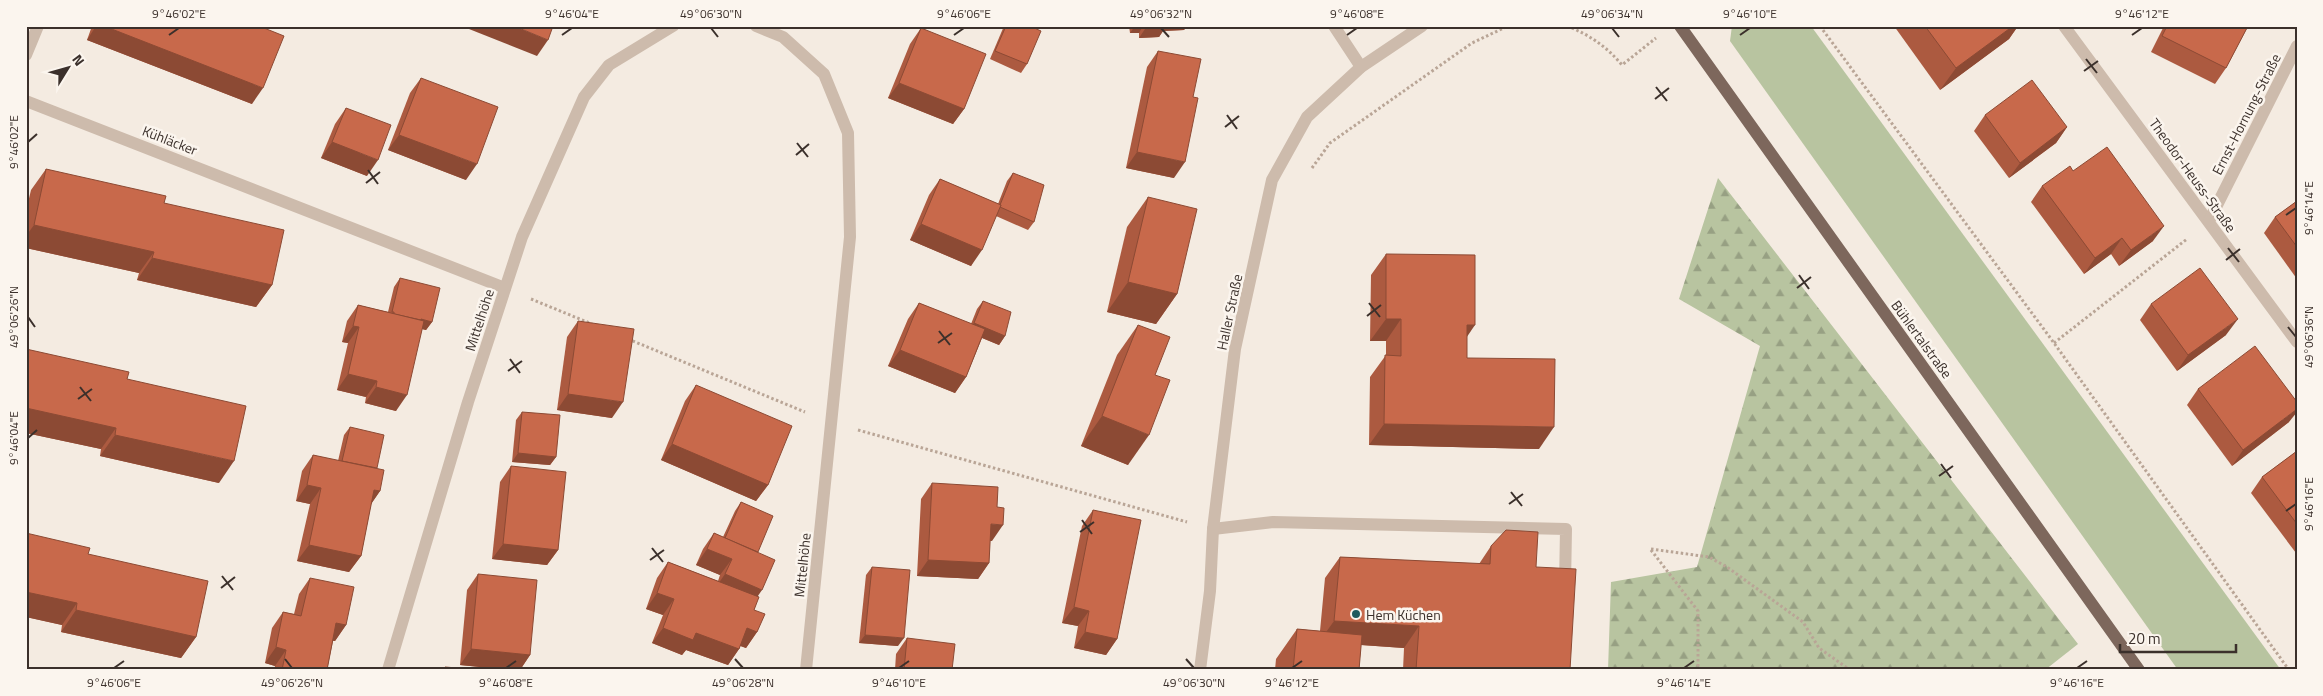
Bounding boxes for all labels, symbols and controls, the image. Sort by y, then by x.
text: 9°46'02"E [152,4,206,23]
text: 9°46'04"E [545,4,599,23]
text: 49°06'30"N [680,4,742,23]
text: 9°46'06"E [937,4,991,23]
text: 49°06'32"N [1130,4,1192,23]
text: 9°46'08"E [1330,4,1384,23]
text: 49°06'34"N [1581,4,1643,23]
text: 9°46'10"E [1723,4,1777,23]
text: 9°46'12"E [2115,4,2169,23]
north arrow [42,42,92,92]
text: N [67,50,90,70]
street label: Ernst-Hornung-Straße [2206,50,2286,178]
street label: Theodor-Heuss-Straße [2144,114,2242,236]
text: 9°46'02"E [4,115,23,169]
street label: Kühläcker [139,120,201,160]
text: 9°46'14"E [2299,181,2318,235]
street label: Haller Straße [1211,272,1247,352]
text: 49°06'26"N [4,286,23,348]
street label: Mittelhöhe [459,286,499,354]
street label: Bühlertalstraße [1886,295,1958,383]
text: 49°06'36"N [2299,306,2318,368]
text: 9°46'04"E [4,411,23,465]
text: 9°46'16"E [2299,477,2318,531]
street label: Mittelhöhe [788,532,816,598]
place label: Hem Küchen [1366,604,1441,625]
marker: Hem Küchen [1350,608,1362,620]
scale bar [2120,621,2237,653]
text: 20 m [2128,627,2161,650]
text: 9°46'06"E [87,673,141,692]
text: 49°06'26"N [261,673,323,692]
text: 9°46'08"E [479,673,533,692]
text: 49°06'28"N [712,673,774,692]
text: 9°46'10"E [872,673,926,692]
text: 49°06'30"N [1163,673,1225,692]
text: 9°46'12"E [1265,673,1319,692]
text: 9°46'14"E [1657,673,1711,692]
text: 9°46'16"E [2050,673,2104,692]

